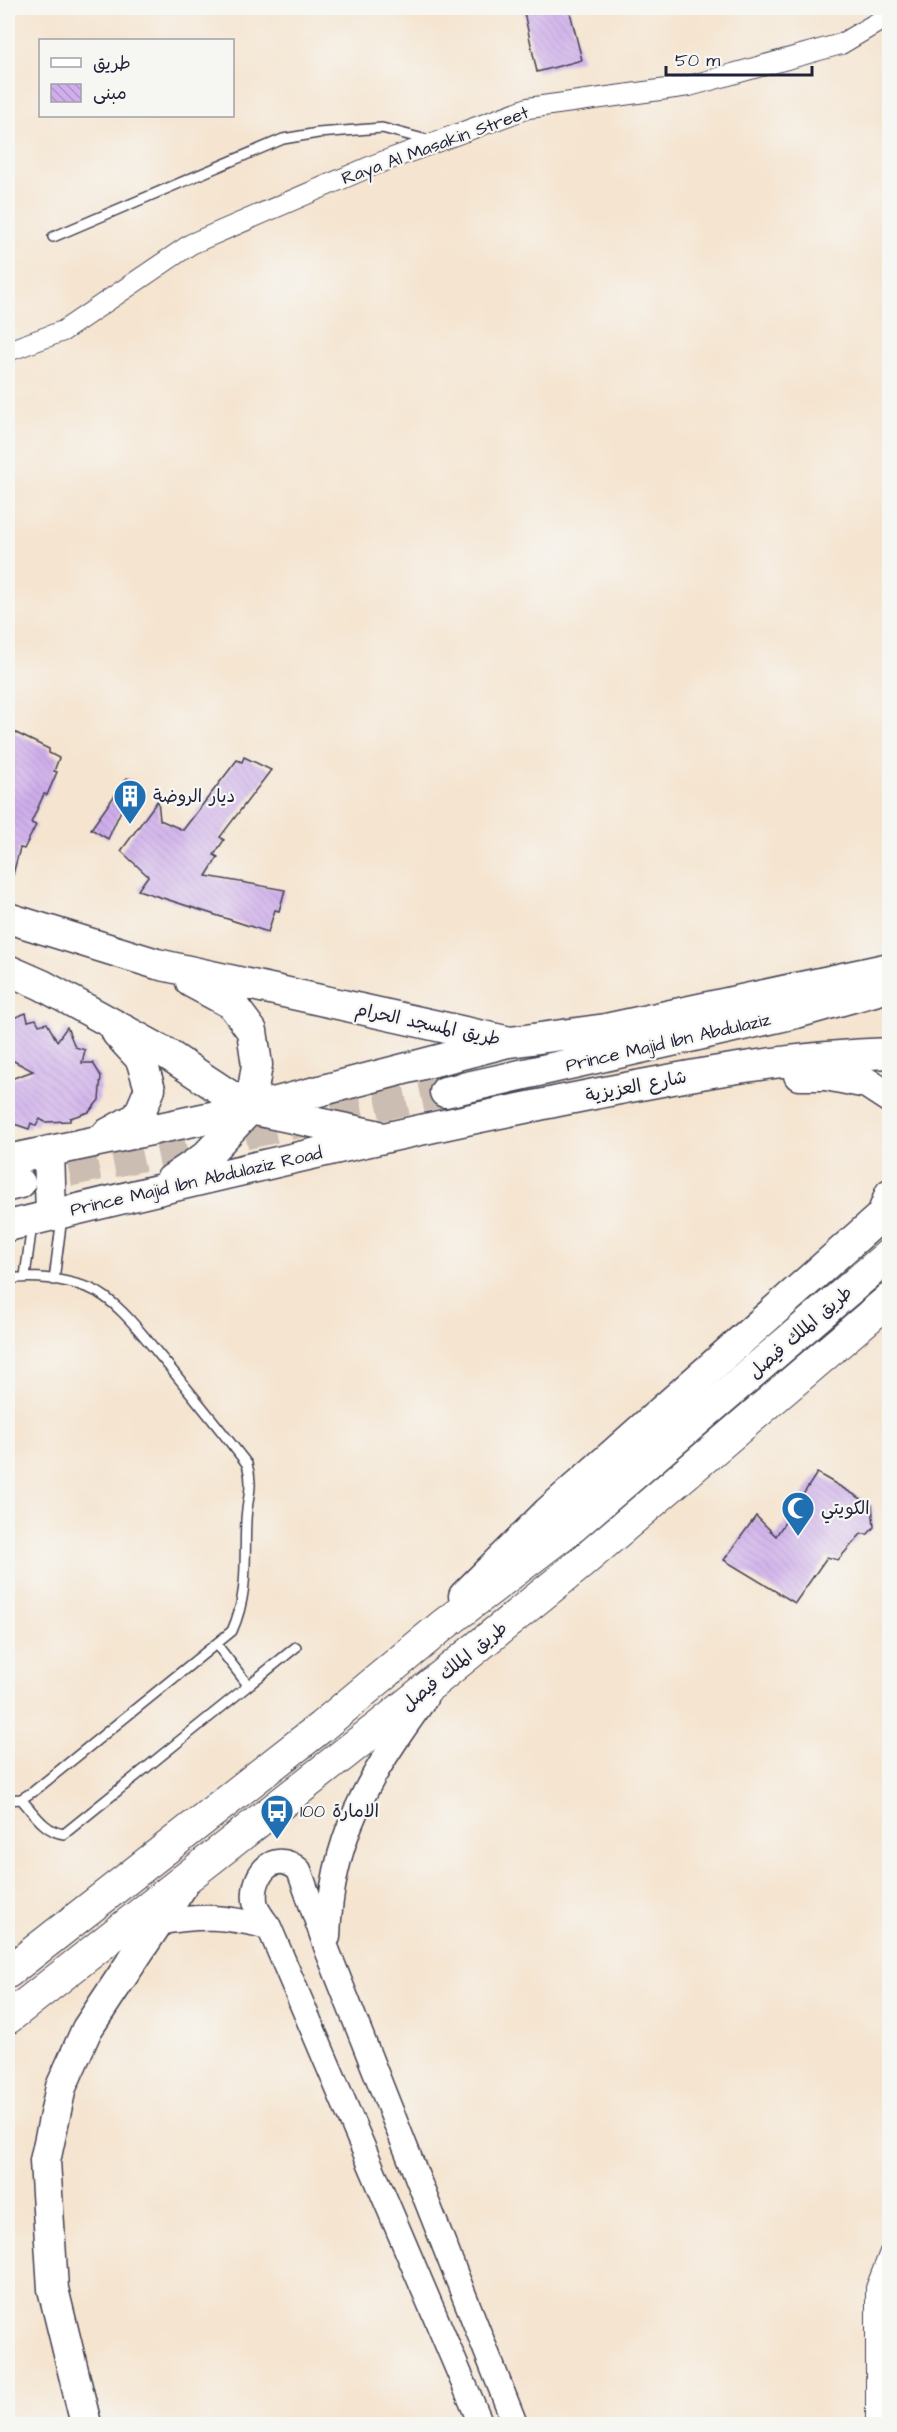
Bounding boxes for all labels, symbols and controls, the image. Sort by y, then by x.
legend [39,39,234,117]
scale bar [666,39,812,77]
text: 50 m [675,48,720,73]
text: طريق [93,51,131,76]
text: مبنى [93,81,127,106]
street label: Raya Al Masakin Street [338,100,533,192]
building icon: ديار الروضة [112,778,148,825]
place label: ديار الروضة [153,784,235,809]
street label: طريق المسجد الحرام [353,997,503,1053]
street label: Prince Majid Ibn Abdulaziz [563,1007,773,1078]
street label: شارع العزيزية [583,1064,689,1109]
street label: Prince Majid Ibn Abdulaziz Road [68,1140,325,1223]
street label: طريق الملك فيصل [743,1280,858,1385]
mosque icon: الكويتي [780,1490,816,1537]
place label: الكويتي [821,1496,870,1524]
street label: طريق الملك فيصل [396,1616,513,1717]
bus stop icon: الامارة 100 [259,1793,295,1840]
place label: الامارة 100 [300,1799,379,1824]

